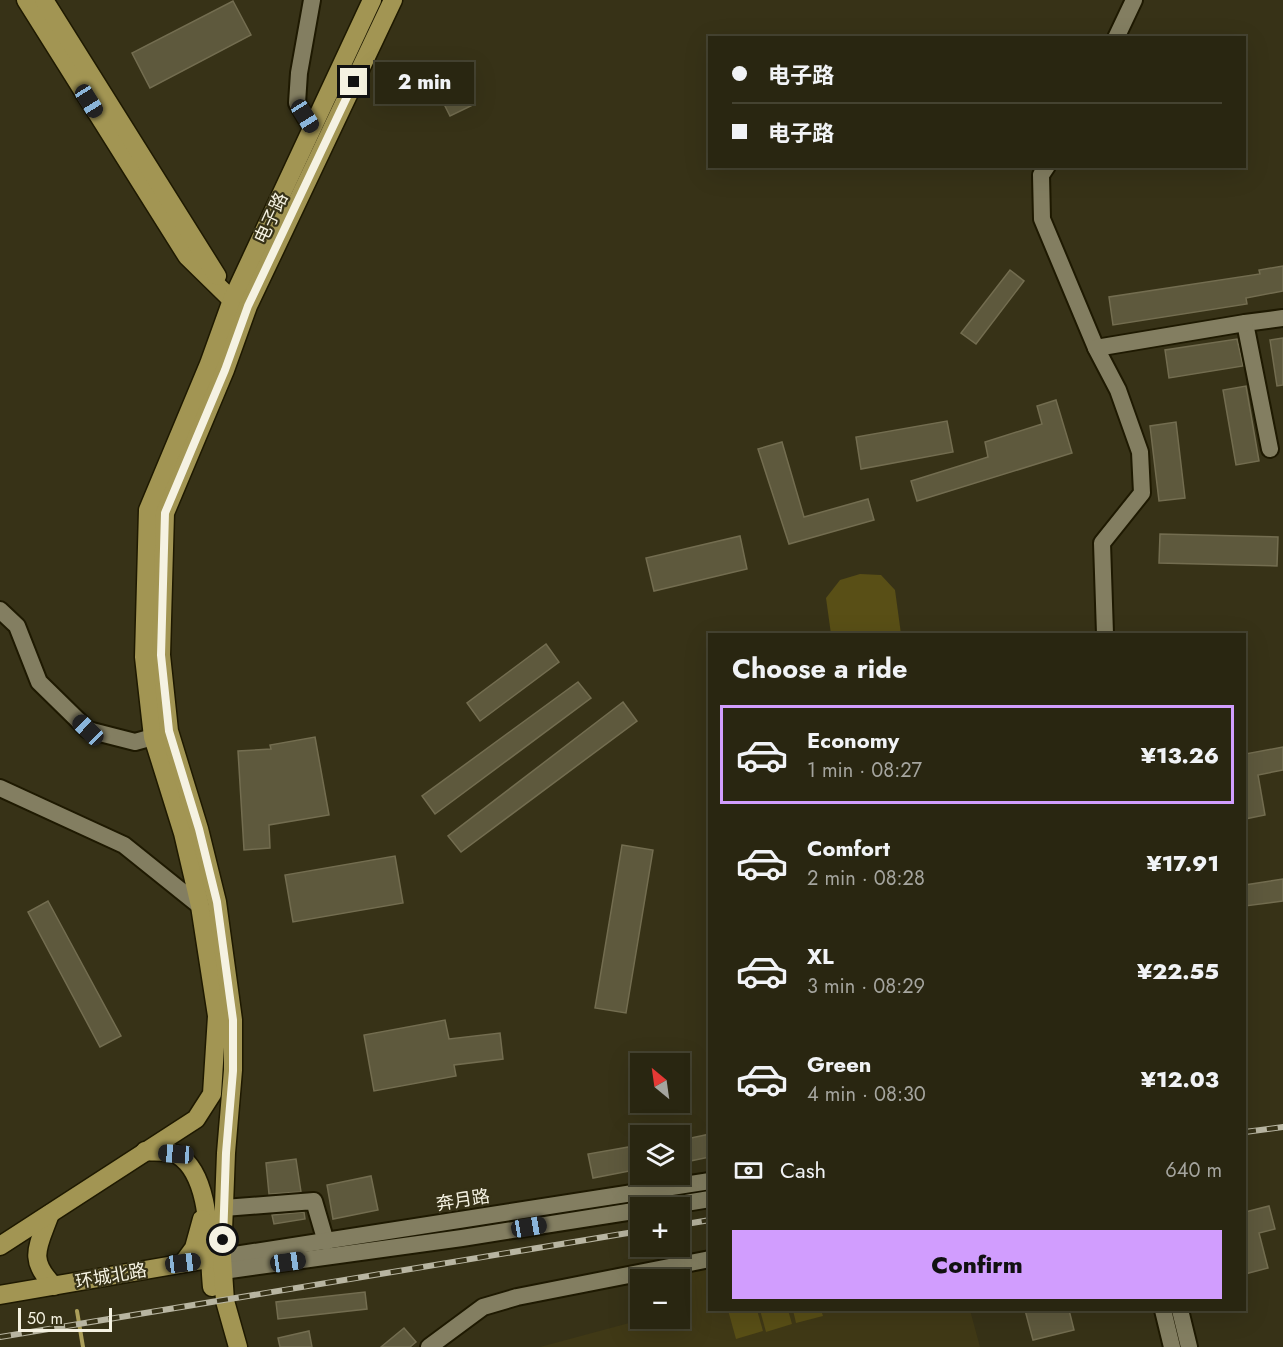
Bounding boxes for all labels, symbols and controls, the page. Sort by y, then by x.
text: 电子路 [768,59,834,91]
callout: 2 min [375,61,474,103]
route end [340,68,367,95]
text: 2 min [398,68,451,97]
car [72,81,106,121]
car [288,96,322,136]
text: 电子路 [768,117,834,149]
street label: 电子路 [248,188,294,248]
text: Choose a ride [732,649,907,688]
car [69,711,107,749]
text: Economy [807,724,899,756]
icon: car [735,728,789,782]
text: ¥13.26 [1141,739,1219,771]
text: 1 min · 08:27 [807,756,922,785]
text: Comfort [807,832,890,864]
icon: car [735,836,789,890]
text: ¥17.91 [1146,847,1219,879]
text: 2 min · 08:28 [807,864,925,893]
text: XL [807,940,834,972]
icon: car [735,944,789,998]
text: ¥22.55 [1137,955,1219,987]
text: 3 min · 08:29 [807,972,925,1001]
text: Green [807,1048,871,1080]
icon: car [735,1052,789,1106]
north arrow [630,1053,690,1113]
map controls [630,1053,690,1329]
text: ¥12.03 [1141,1063,1219,1095]
text: 4 min · 08:30 [807,1080,926,1109]
button: layers [630,1125,690,1185]
car [157,1144,195,1164]
icon: cash [732,1154,765,1187]
text: Cash [780,1154,826,1186]
text: 640 m [1165,1156,1222,1185]
street label: 奔月路 [434,1183,492,1217]
button: + [630,1197,690,1257]
car [510,1215,548,1239]
route start [209,1226,236,1253]
button: Confirm [732,1230,1222,1299]
car [269,1251,307,1273]
car [164,1252,202,1274]
street label: 环城北路 [73,1257,149,1295]
button: − [630,1269,690,1329]
scale bar [18,1305,112,1332]
text: 50 m [27,1307,63,1330]

